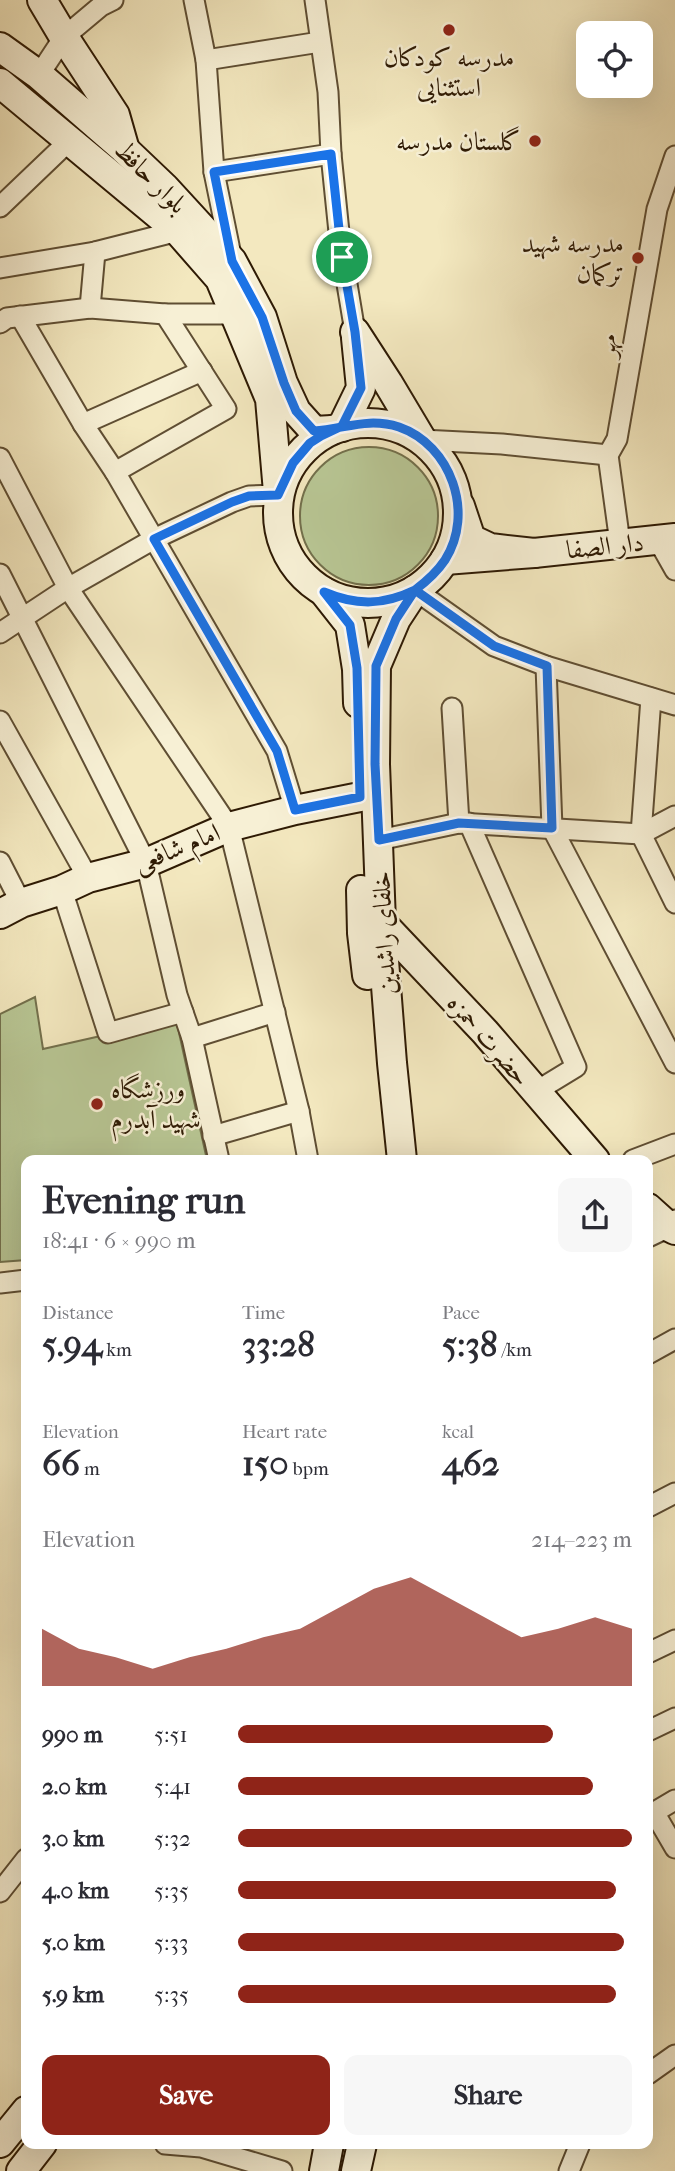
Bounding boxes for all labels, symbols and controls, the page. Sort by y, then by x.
map controls [576,21,653,98]
button: locate [576,21,653,98]
marker: مدرسه کودکان استثنایی [441,22,457,38]
place label: مدرسه کودکان استثنایی [384,42,514,104]
place label: گلستان مدرسه [396,126,521,157]
marker: گلستان مدرسه [527,133,543,149]
street label: بلوار حافظ [108,134,194,220]
pin [312,227,372,287]
place label: مدرسه شهید ترکمان [522,228,624,289]
icon: arrive [323,238,361,276]
marker: مدرسه شهید ترکمان [630,250,646,266]
street label: مهر [589,331,625,362]
street label: دار الصفا [565,527,645,565]
street label: امام شافعی [129,817,227,886]
street label: خلفای راشدین [365,871,403,995]
street label: حضرت حمزه [440,988,537,1093]
place label: ورزشگاه شهید آبدرم [111,1073,201,1142]
marker: ورزشگاه شهید آبدرم [89,1096,105,1112]
text: Evening run [42,1178,245,1223]
button: share [558,1178,632,1252]
text: 18:41 · 6 × 990 m [42,1227,196,1254]
text: Distance [42,1302,113,1324]
text: Time [242,1302,285,1324]
text: Pace [442,1302,480,1324]
text: 5.94 [42,1324,102,1365]
text: 33:28 [242,1324,315,1365]
text: 5:38 [442,1324,498,1365]
text: km [102,1339,132,1361]
text: /km [498,1339,532,1361]
text: Elevation [42,1421,119,1443]
text: Heart rate [242,1421,327,1443]
text: kcal [442,1421,474,1443]
text: 66 [42,1443,80,1484]
text: 150 [242,1443,289,1484]
text: 462 [442,1443,500,1484]
text: m [80,1458,100,1480]
text: bpm [289,1458,329,1480]
text: Elevation [42,1526,135,1553]
text: 214–223 m [531,1526,632,1553]
text: 990 m [42,1721,103,1748]
text: 5:51 [154,1721,188,1748]
text: 2.0 km [42,1773,107,1800]
text: 5:41 [154,1773,191,1800]
text: 3.0 km [42,1825,104,1852]
text: 5:32 [154,1825,191,1852]
text: 4.0 km [42,1877,109,1904]
text: 5:35 [154,1877,189,1904]
text: 5.0 km [42,1929,105,1956]
text: 5:33 [154,1929,188,1956]
text: 5.9 km [42,1981,104,2008]
text: 5:35 [154,1981,189,2008]
button: Save [42,2055,330,2135]
button: Share [344,2055,632,2135]

